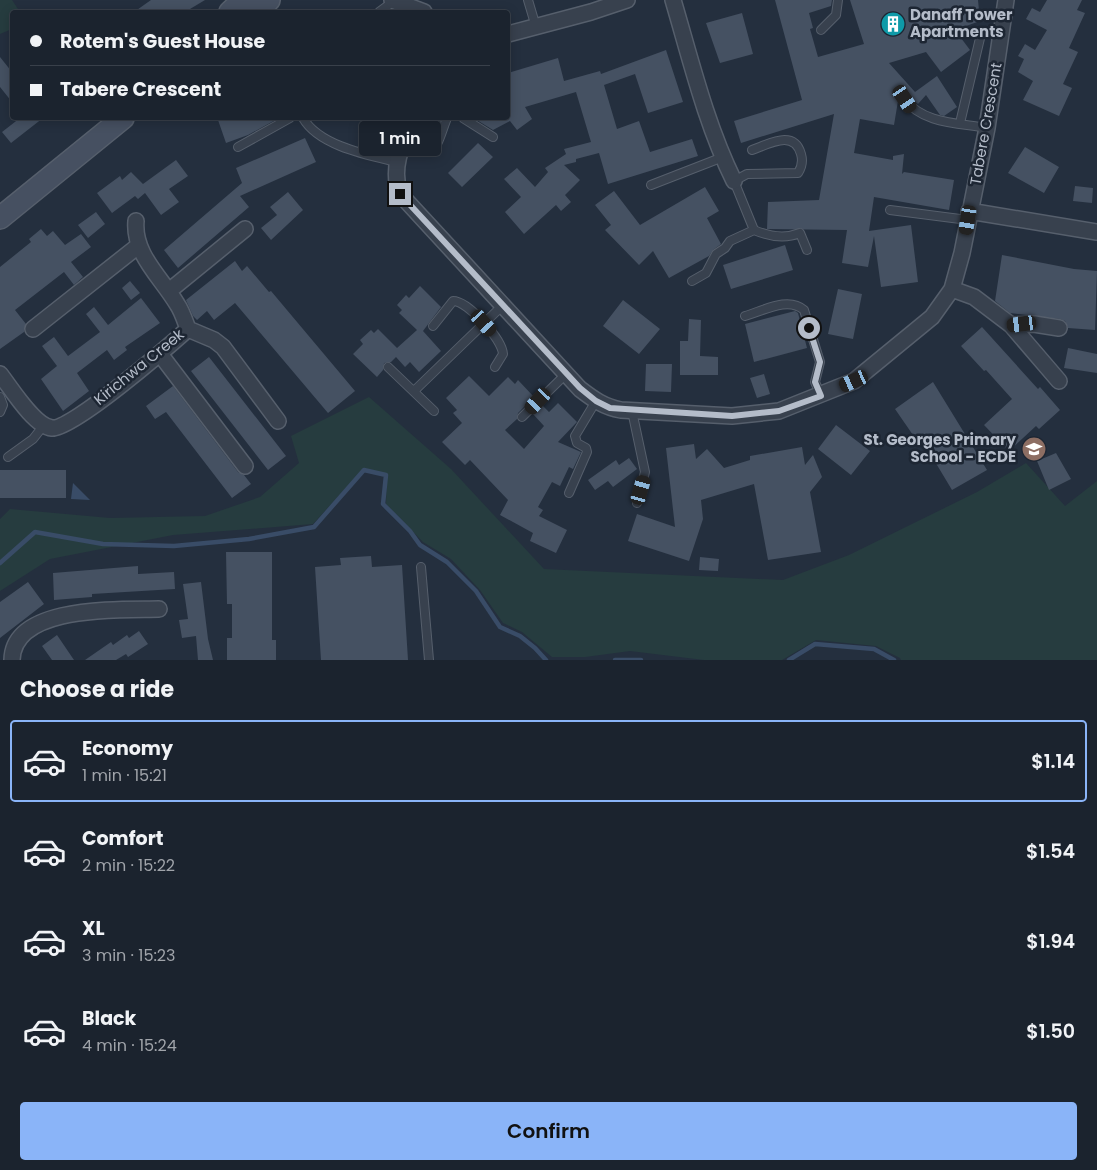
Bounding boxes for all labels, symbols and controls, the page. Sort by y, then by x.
place label: Danaff Tower Apartments [910,4,1013,42]
building icon: Danaff Tower Apartments [880,11,906,37]
text: Rotem's Guest House [60,28,265,55]
street label: Tabere Crescent [964,61,1007,187]
text: Tabere Crescent [60,76,221,103]
car [890,82,919,116]
callout: 1 min [359,121,441,156]
text: 1 min [379,127,421,150]
route end [389,183,411,205]
car [958,204,977,236]
car [468,307,499,339]
car [1006,315,1037,333]
route start [798,317,820,339]
street label: Kirichwa Creek [89,323,188,410]
car [837,368,870,394]
car [522,385,553,417]
place label: St. Georges Primary School - ECDE [863,429,1017,467]
school or university icon: St. Georges Primary School - ECDE [1021,436,1047,462]
car [629,474,652,506]
text: Choose a ride [20,674,174,705]
text: Economy [82,735,173,762]
icon: car [22,739,67,784]
text: $1.14 [1031,748,1075,775]
text: 1 min · 15:21 [82,764,167,787]
text: Comfort [82,825,164,852]
icon: car [22,829,67,874]
text: $1.54 [1026,838,1075,865]
text: 2 min · 15:22 [82,854,175,877]
text: XL [82,915,105,942]
icon: car [22,919,67,964]
text: $1.94 [1026,928,1075,955]
text: 3 min · 15:23 [82,944,176,967]
text: Black [82,1005,136,1032]
icon: car [22,1009,67,1054]
text: $1.50 [1026,1018,1075,1045]
text: 4 min · 15:24 [82,1034,177,1057]
button: Confirm [20,1102,1077,1160]

